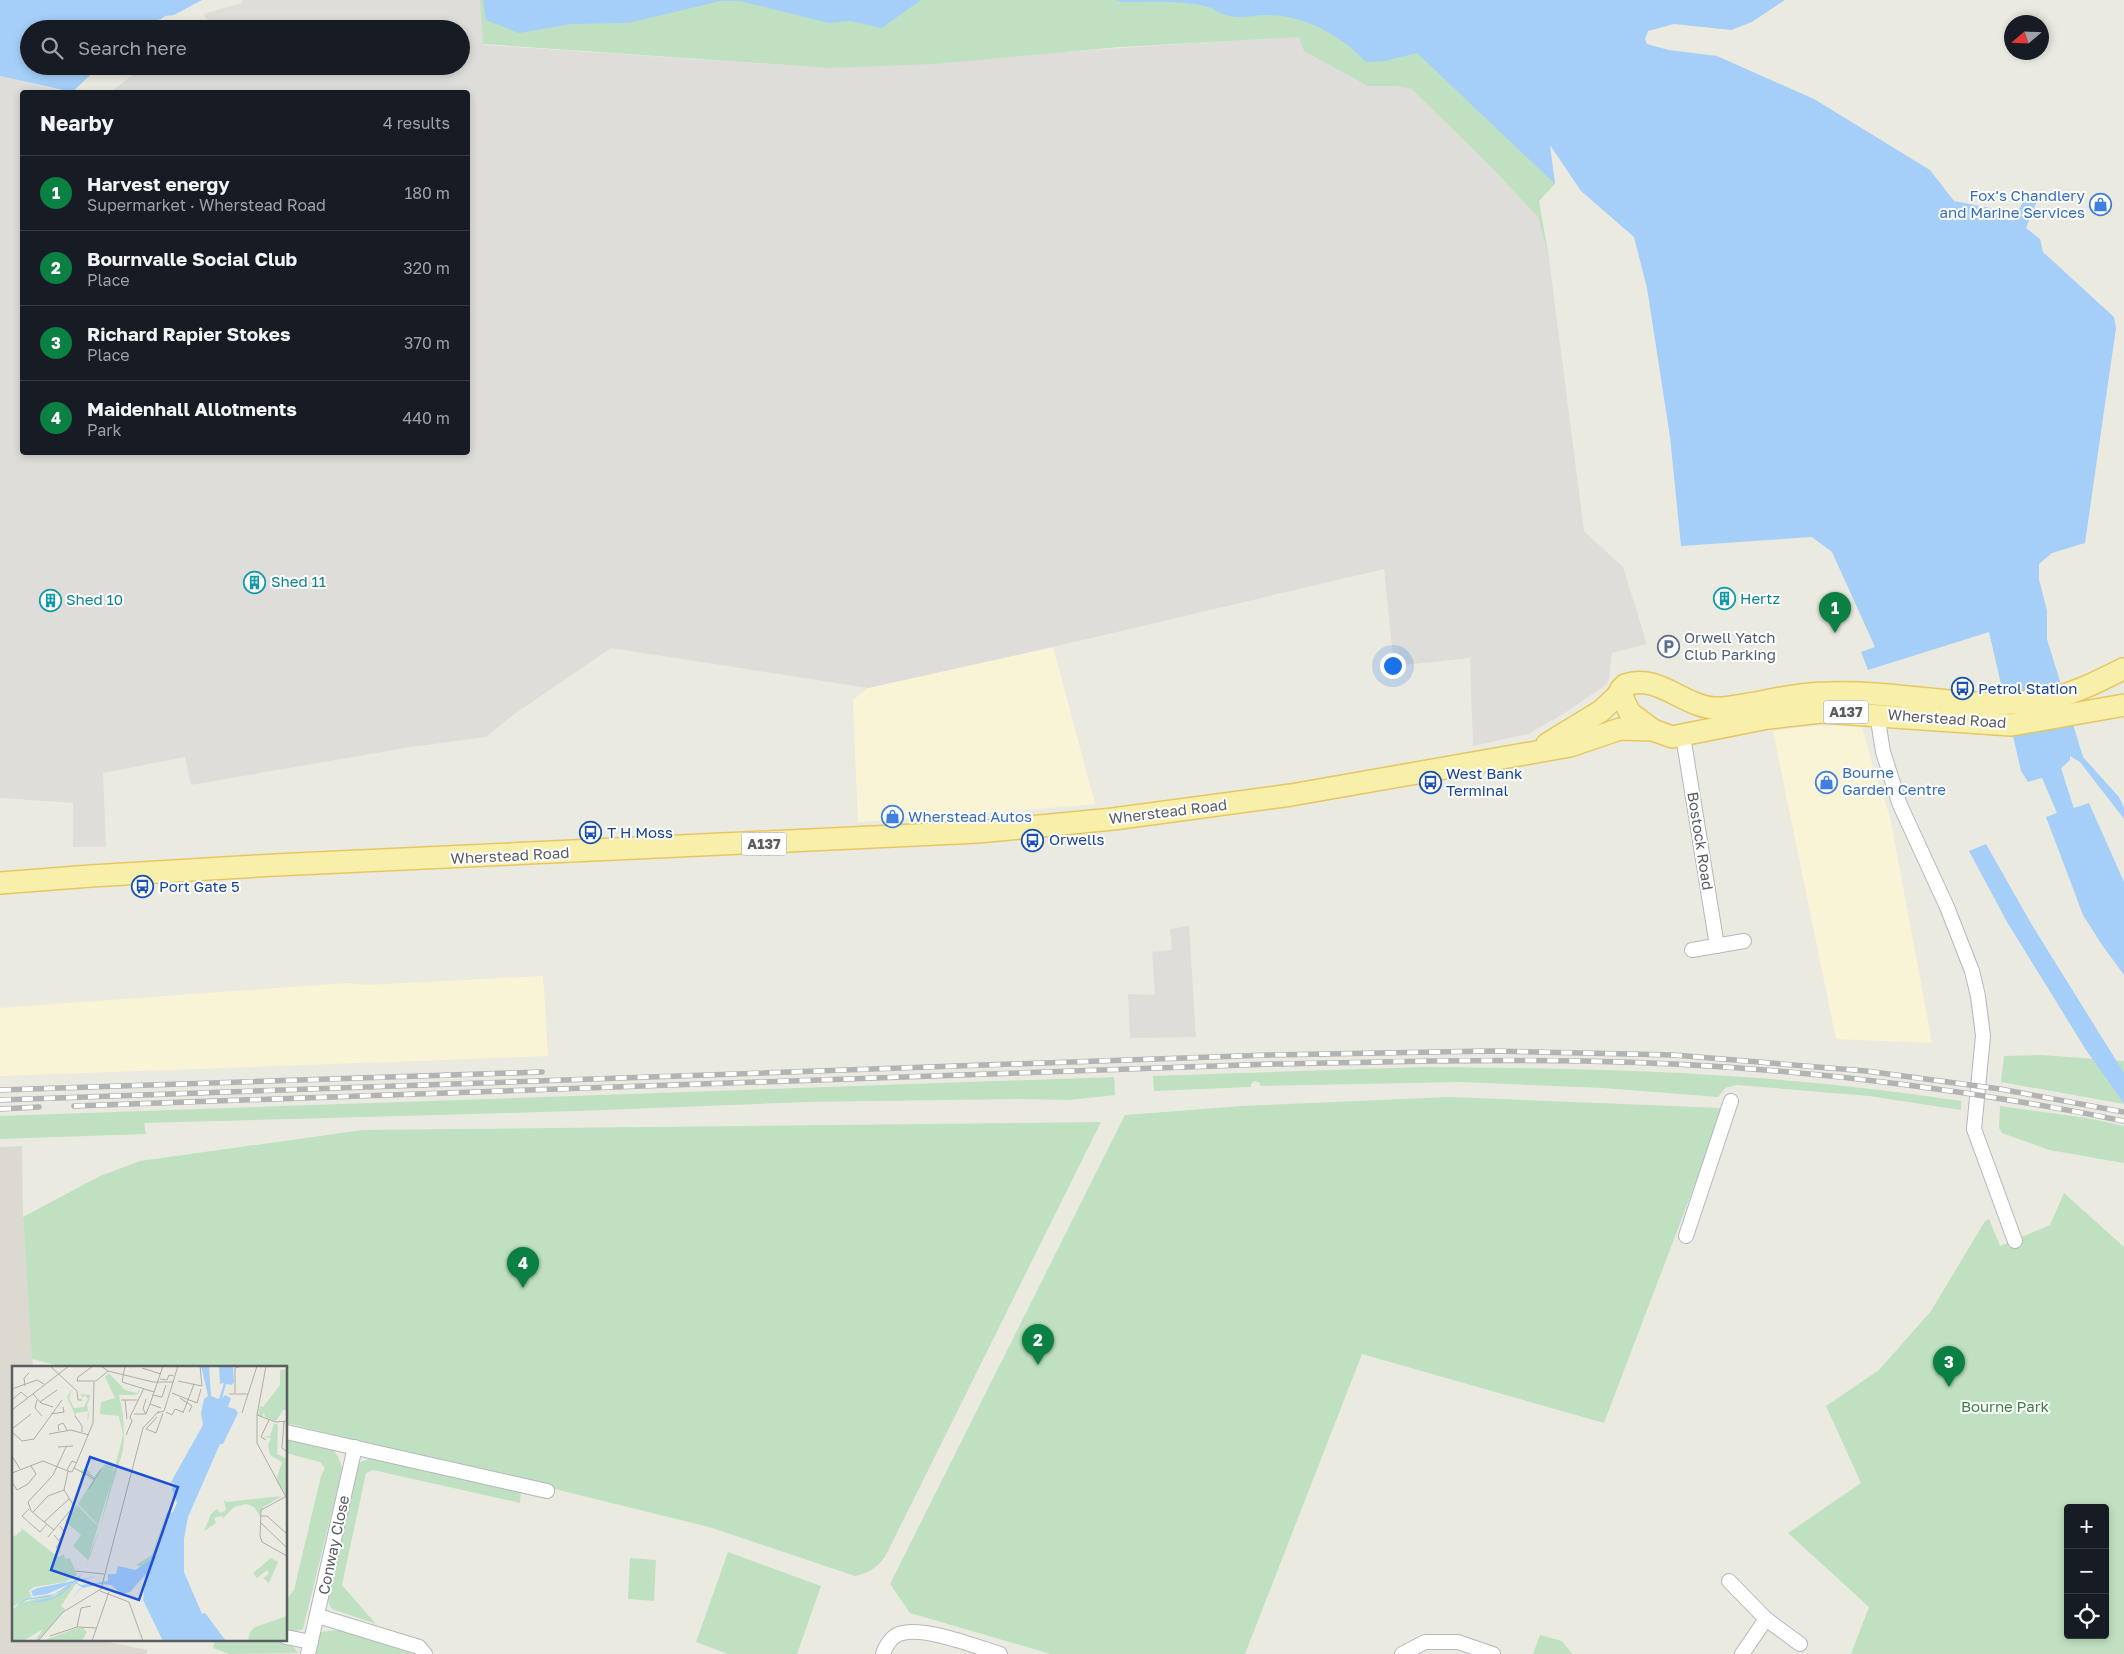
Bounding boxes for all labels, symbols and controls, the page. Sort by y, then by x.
north arrow [2004,15,2049,60]
search box [20,20,470,75]
icon: search [38,34,66,62]
text: Search here [78,36,187,59]
text: Nearby [40,110,114,136]
text: 4 results [383,113,450,133]
text: Harvest energy [87,172,230,195]
text: 1 [52,183,60,203]
text: 180 m [404,183,450,203]
place label: Fox's Chandlery and Marine Services [1940,186,2086,221]
shop icon: Fox's Chandlery and Marine Services [2089,193,2113,217]
text: Supermarket · Wherstead Road [87,195,326,215]
text: Bournvalle Social Club [87,247,297,270]
text: 2 [51,258,61,278]
text: 320 m [403,258,450,278]
text: Place [87,270,130,290]
text: Richard Rapier Stokes [87,322,291,345]
text: 3 [51,333,61,353]
text: 370 m [404,333,450,353]
text: Place [87,345,130,365]
text: Maidenhall Allotments [87,397,297,420]
text: 4 [51,408,61,428]
text: 440 m [402,408,450,428]
text: Park [87,420,122,440]
building icon: Shed 11 [243,570,267,594]
place label: Shed 11 [271,572,326,590]
building icon: Hertz [1712,587,1736,611]
building icon: Shed 10 [38,588,62,612]
place label: Hertz [1740,589,1781,607]
place label: Shed 10 [66,590,123,608]
pin: 1 [1819,592,1851,633]
place label: Orwell Yatch Club Parking [1684,628,1776,663]
parking icon: Orwell Yatch Club Parking [1656,635,1680,659]
your location [1380,653,1406,679]
bus stop icon: Petrol Station [1950,677,1974,701]
place label: Petrol Station [1978,679,2078,697]
road number: A137 [1824,700,1868,724]
street label: Wherstead Road [1887,705,2007,731]
place label: Bourne Garden Centre [1842,763,1946,798]
place label: West Bank Terminal [1446,764,1523,799]
shop icon: Bourne Garden Centre [1814,770,1838,794]
bus stop icon: West Bank Terminal [1418,771,1442,795]
street label: Bostock Road [1684,790,1718,891]
street label: Wherstead Road [1108,795,1228,827]
shop icon: Wherstead Autos [880,805,904,829]
place label: Wherstead Autos [908,807,1032,825]
bus stop icon: T H Moss [579,821,603,845]
place label: T H Moss [607,823,673,841]
bus stop icon: Orwells [1021,828,1045,852]
place label: Orwells [1049,830,1105,848]
road number: A137 [742,832,786,856]
street label: Wherstead Road [450,843,570,867]
bus stop icon: Port Gate 5 [131,875,155,899]
place label: Port Gate 5 [159,877,240,895]
pin: 4 [507,1247,539,1288]
pin: 2 [1022,1324,1054,1365]
pin: 3 [1933,1346,1965,1387]
inset map [12,1366,288,1642]
park label: Bourne Park [1961,1397,2050,1415]
street label: Conway Close [314,1493,352,1596]
map controls [2064,1504,2109,1639]
button: + [2064,1504,2109,1549]
button: − [2064,1549,2109,1594]
button: locate [2064,1594,2109,1639]

